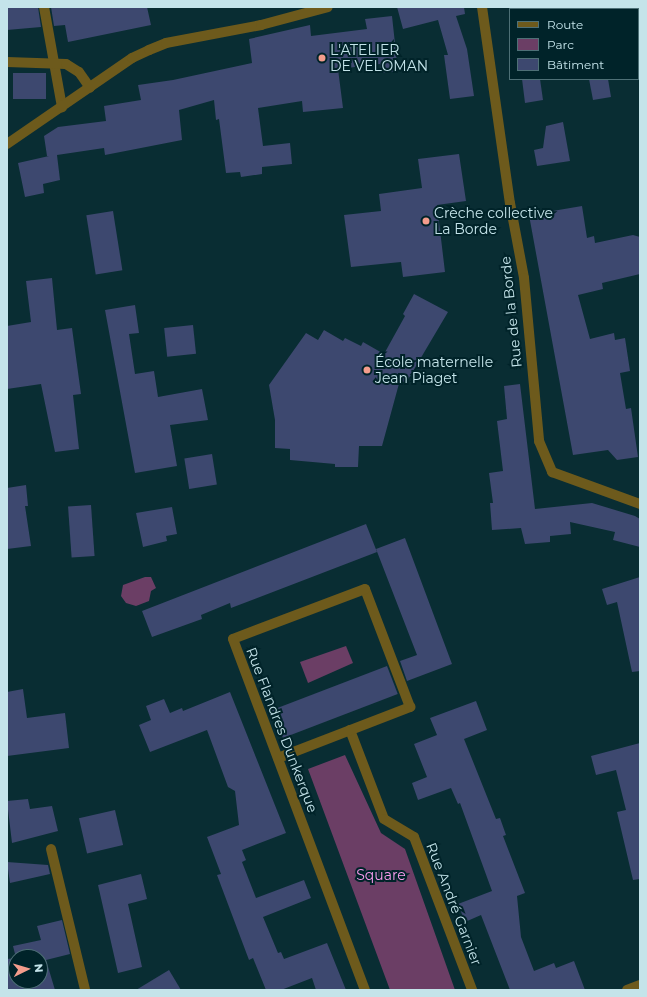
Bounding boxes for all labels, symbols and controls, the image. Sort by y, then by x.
legend [509,8,639,80]
text: Route [547,17,583,32]
text: Parc [547,37,574,52]
place label: L'ATELIER DE VELOMAN [330,42,428,74]
marker: L'ATELIER DE VELOMAN [317,53,327,63]
text: Bâtiment [547,57,604,72]
place label: Crèche collective La Borde [434,205,553,238]
marker: Crèche collective La Borde [421,216,431,226]
street label: Rue de la Borde [497,256,525,368]
place label: École maternelle Jean Piaget [375,354,493,386]
marker: École maternelle Jean Piaget [362,365,372,375]
street label: Rue Flandres Dunkerque [243,645,321,815]
street label: Rue André Garnier [423,840,485,968]
park label: Square [356,867,406,883]
north arrow [8,949,48,989]
text: N [32,963,46,973]

